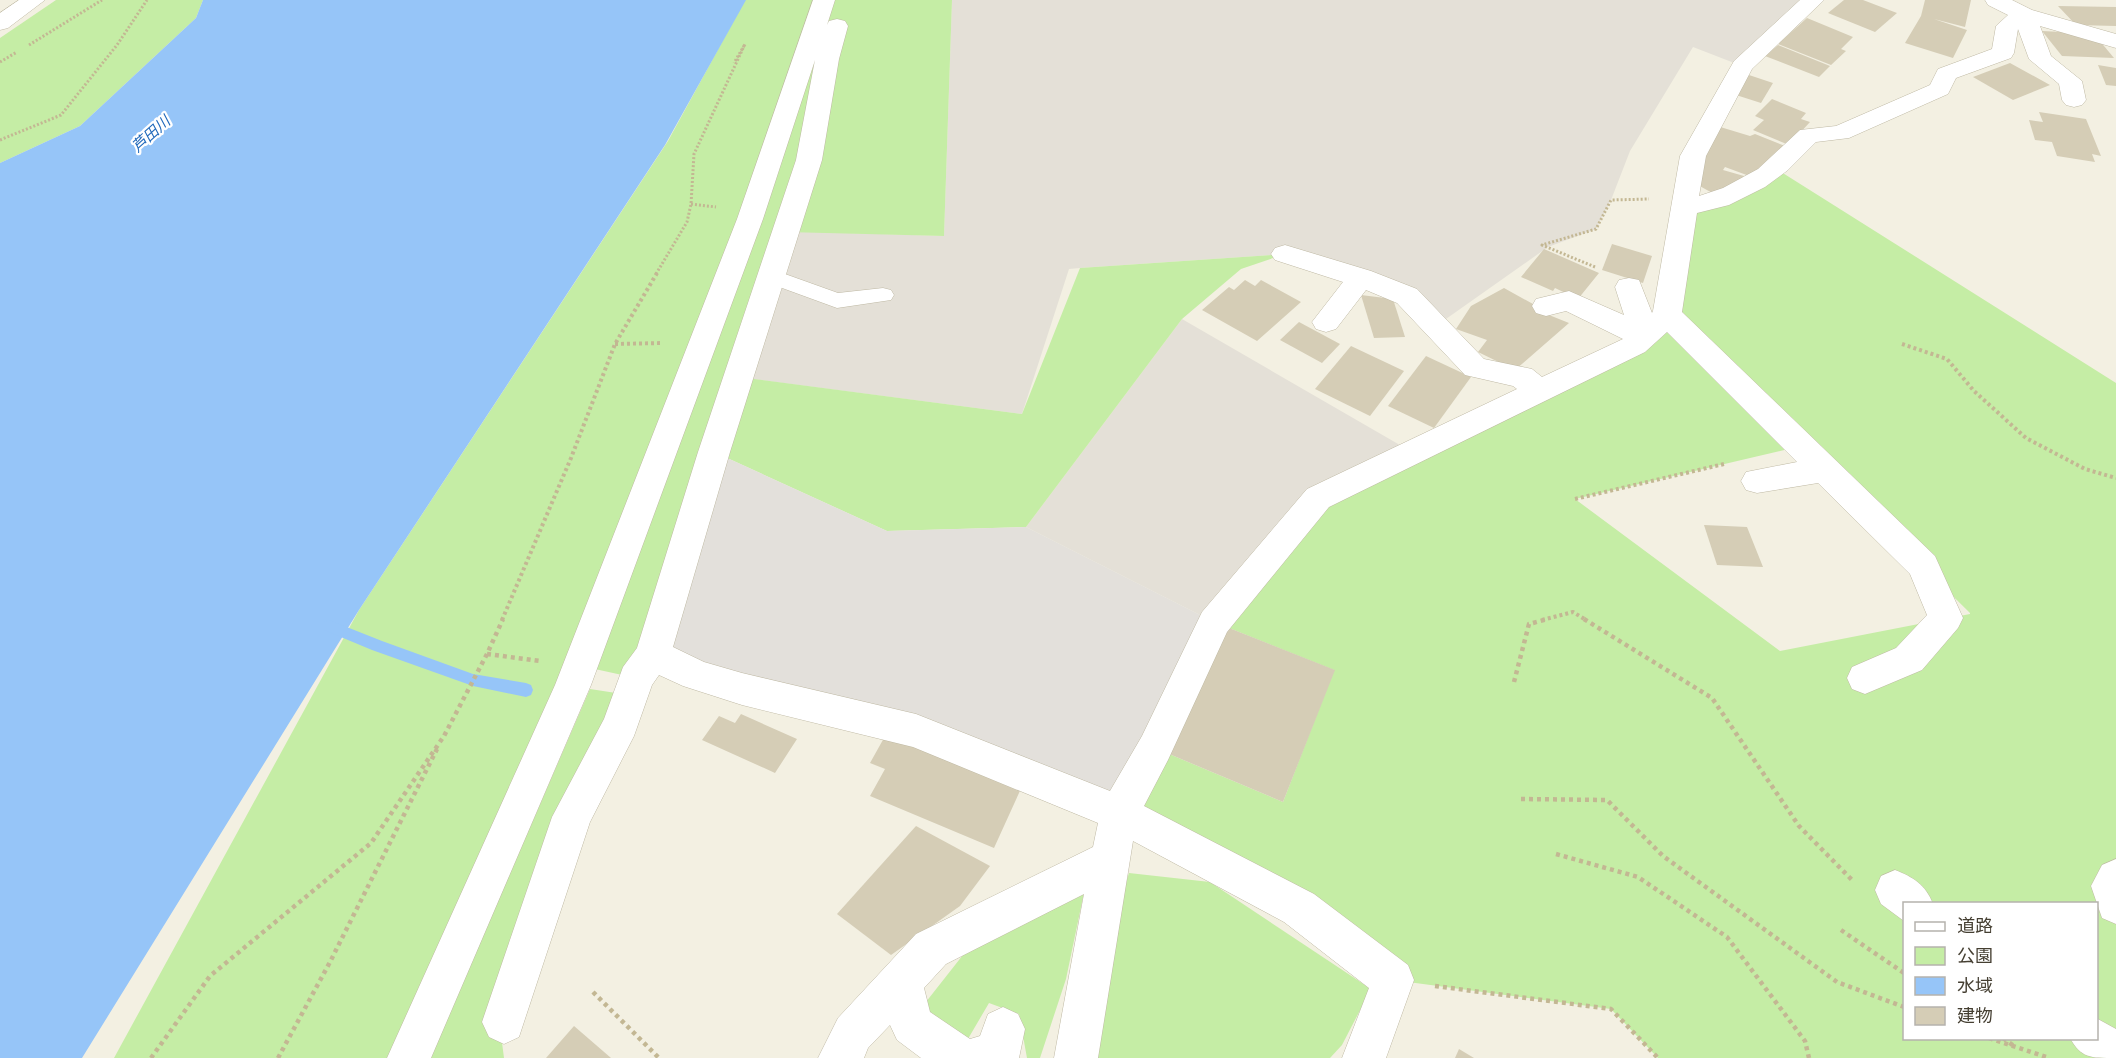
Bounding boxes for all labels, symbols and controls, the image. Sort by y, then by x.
water label: 芦田川 [128,111,175,156]
legend [1903,902,2098,1040]
text: 道路 [1957,915,1993,936]
text: 公園 [1957,945,1993,966]
text: 水域 [1957,975,1993,996]
text: 建物 [1957,1005,1993,1026]

